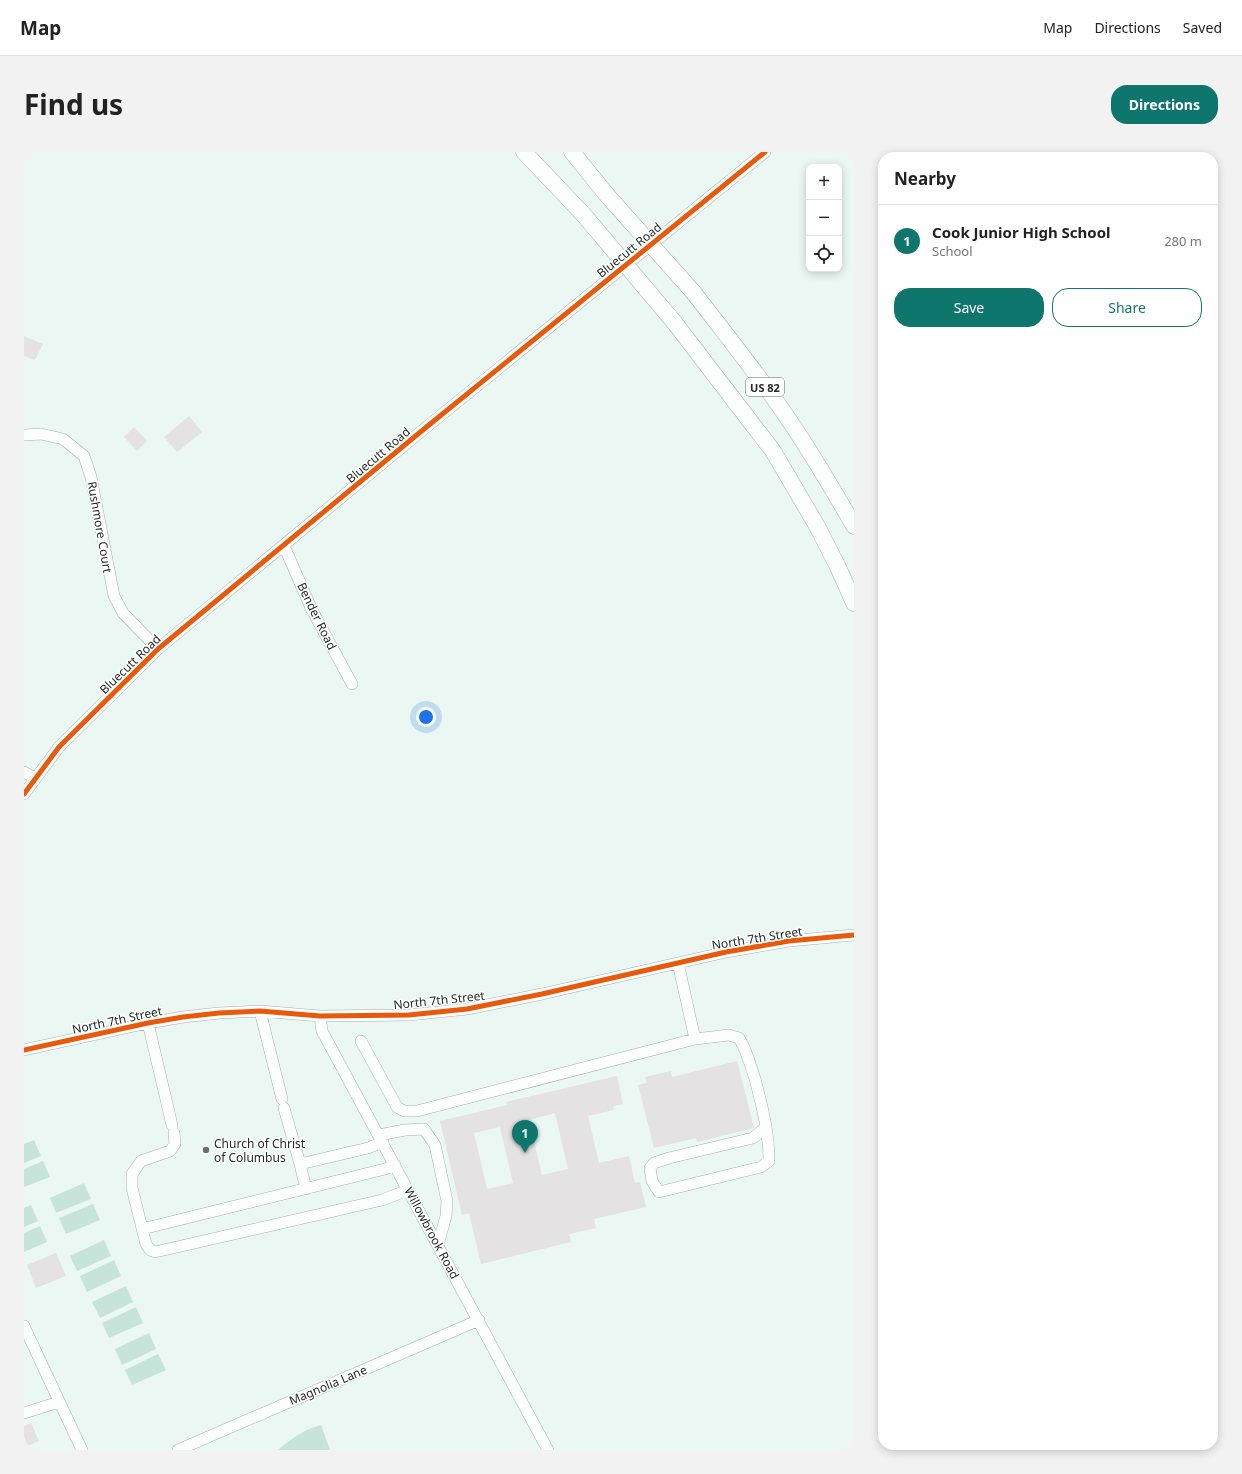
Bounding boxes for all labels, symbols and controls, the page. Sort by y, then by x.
text: Map [20,15,61,41]
text: Map [1043,18,1072,37]
text: Directions [1094,18,1161,37]
text: Saved [1183,18,1222,37]
text: Find us [24,85,123,123]
button: Directions [1111,85,1218,124]
map controls [806,164,842,272]
button: + [806,164,842,200]
text: Nearby [894,167,956,190]
button: − [806,200,842,236]
street label: Bluecutt Road [593,219,665,281]
text: Cook Junior High School [932,222,1111,242]
text: 1 [903,232,911,250]
text: 280 m [1164,232,1202,250]
button: locate [806,236,842,272]
text: School [932,242,973,260]
button: Save [894,288,1044,327]
button: Share [1052,288,1202,327]
road number: US 82 [746,378,784,396]
street label: Bluecutt Road [342,423,414,487]
street label: Rushmore Court [84,480,117,575]
street label: Bender Road [293,579,341,653]
street label: Bluecutt Road [96,630,164,698]
your location [416,707,436,727]
street label: North 7th Street [711,922,804,954]
street label: North 7th Street [393,987,486,1013]
street label: North 7th Street [71,1002,164,1038]
pin: 1 [512,1120,538,1153]
place label: Church of Christ of Columbus [214,1135,306,1166]
marker: Church of Christ of Columbus [201,1145,211,1155]
street label: Willowbrook Road [401,1184,463,1282]
street label: Magnolia Lane [287,1361,370,1409]

